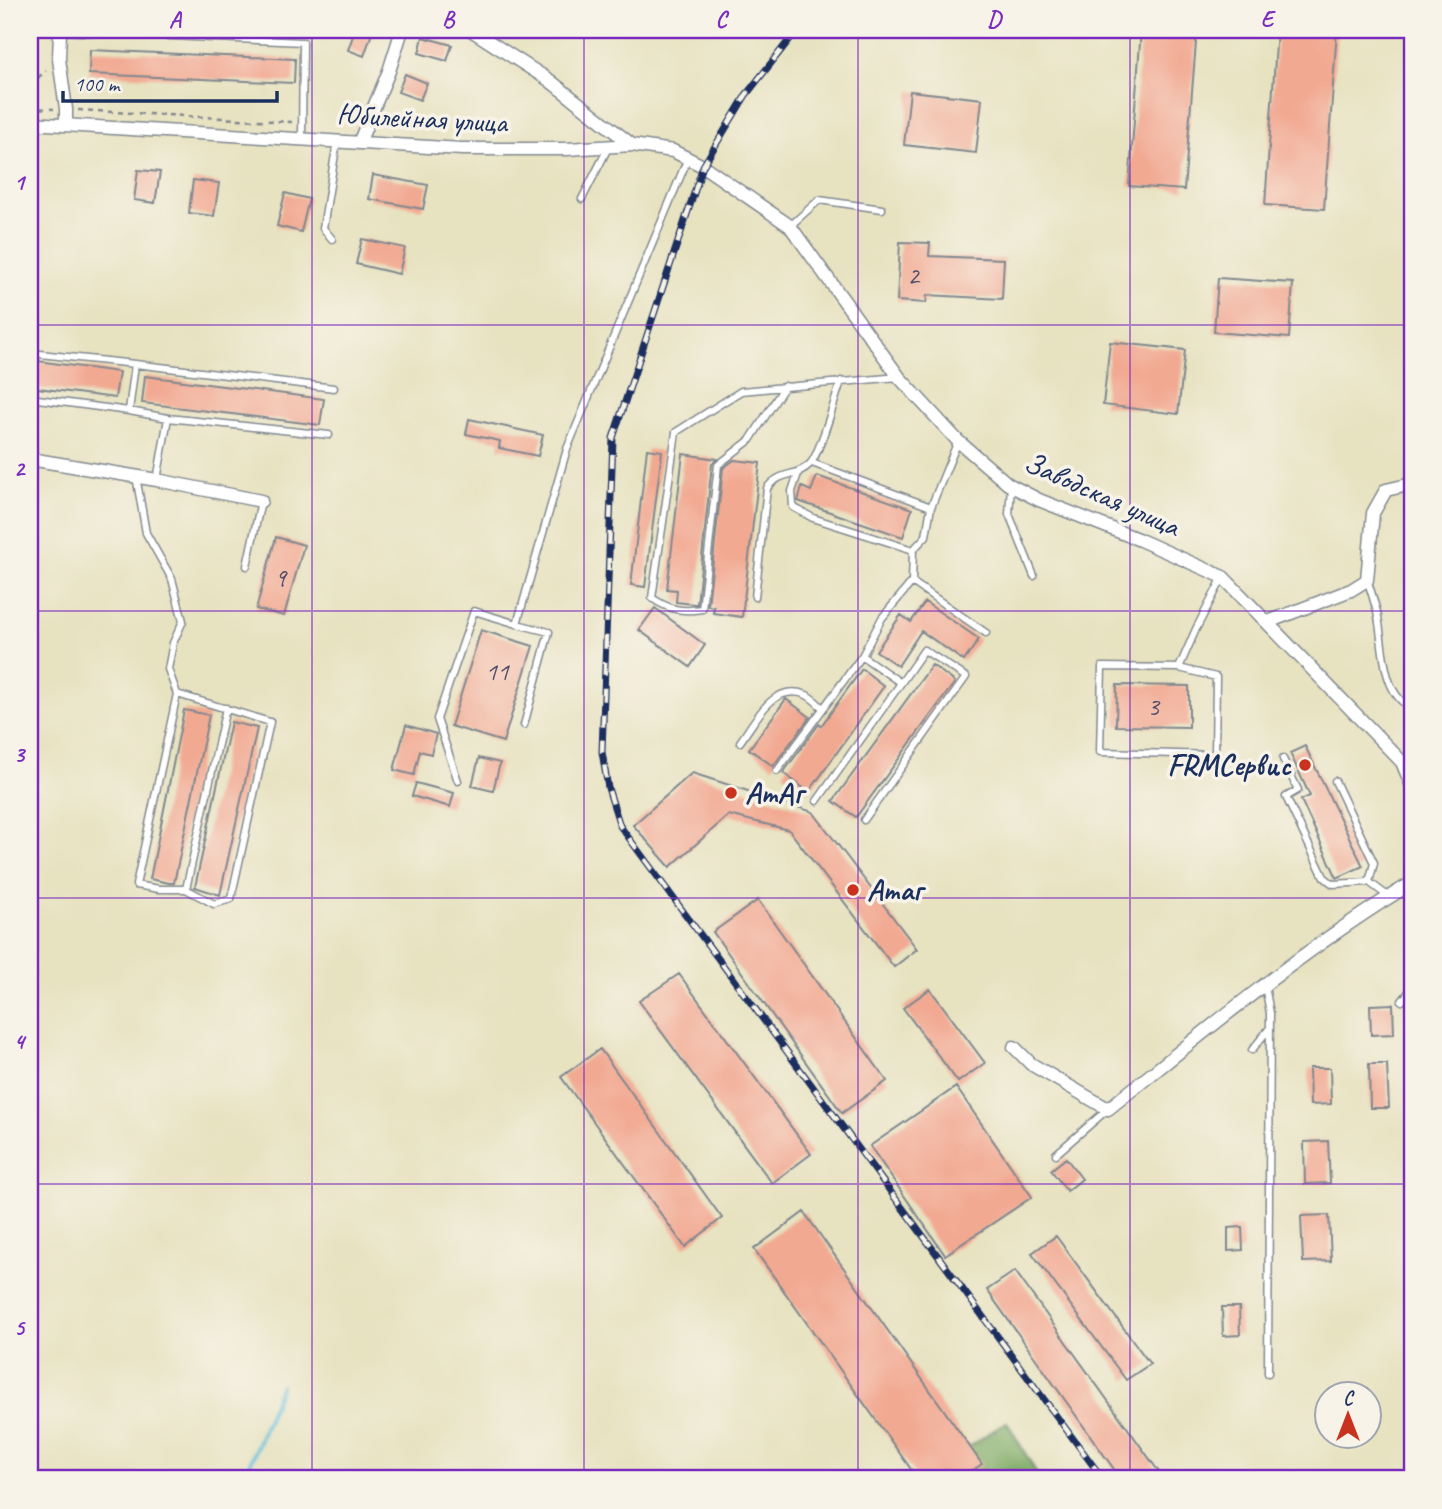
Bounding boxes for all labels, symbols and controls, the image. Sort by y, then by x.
text: A [169,5,183,34]
text: B [442,5,456,34]
text: C [716,5,730,34]
text: D [987,5,1003,34]
text: E [1261,5,1277,34]
scale bar [63,60,276,104]
text: 100 m [74,71,121,97]
street label: Юбилейная улица [336,95,510,142]
text: 1 [14,168,27,197]
house number: 2 [907,259,921,292]
street label: Заводская улица [1018,443,1187,546]
text: 2 [14,454,27,483]
house number: 9 [274,561,288,594]
house number: 11 [485,655,510,688]
house number: 3 [1147,690,1161,723]
text: 3 [14,740,27,769]
place label: FRMСервис [1167,746,1292,784]
marker: FRMСервис [1297,757,1313,773]
place label: АтАг [745,774,807,812]
marker: АтАг [723,785,739,801]
place label: Атаг [867,871,927,909]
marker: Атаг [845,882,861,898]
text: 4 [14,1027,27,1056]
text: 5 [14,1313,26,1342]
north arrow [1312,1380,1382,1450]
text: С [1343,1387,1355,1411]

